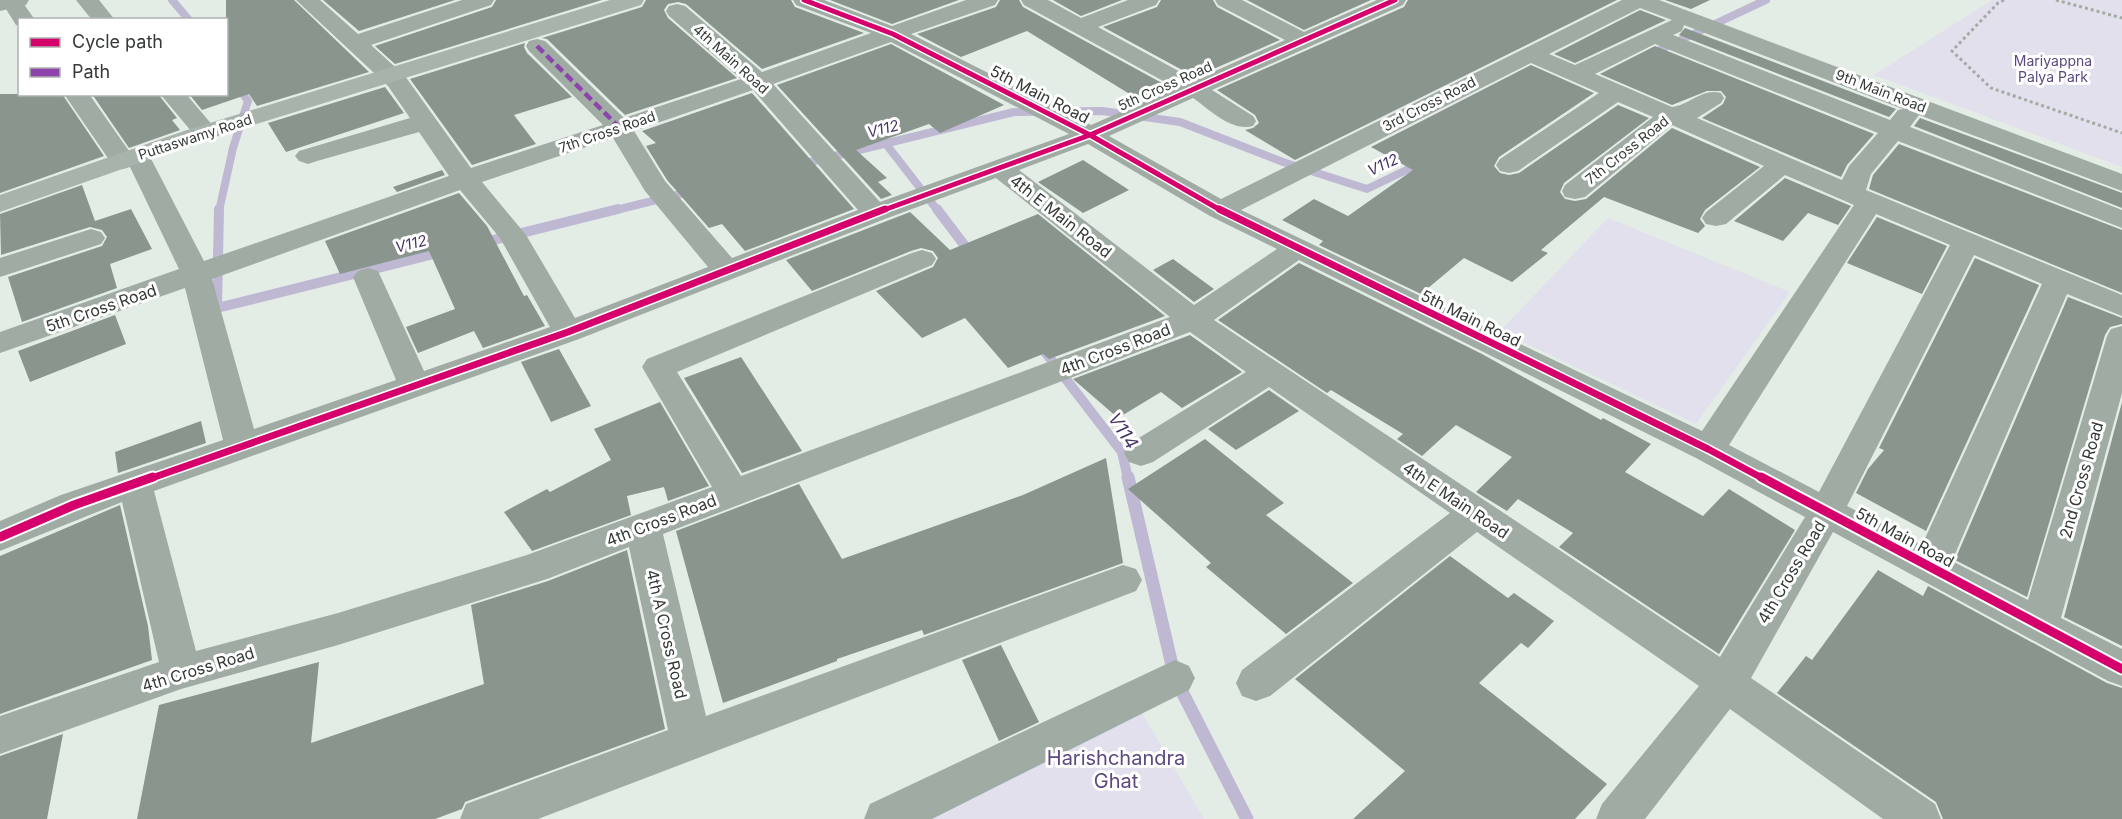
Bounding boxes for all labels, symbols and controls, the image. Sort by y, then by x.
legend [18,18,228,96]
street label: 4th Main Road [690,20,773,97]
text: Cycle path [72,31,163,52]
park label: Mariyappna Palya Park [2014,52,2092,85]
street label: 5th Cross Road [1115,57,1215,114]
street label: 5th Main Road [987,60,1093,128]
text: Path [72,61,110,82]
street label: 9th Main Road [1834,65,1929,116]
street label: 3rd Cross Road [1379,73,1478,134]
street label: 7th Cross Road [556,107,657,156]
street label: Puttaswamy Road [136,110,254,163]
street label: 7th Cross Road [1582,112,1672,187]
water label: V112 [865,115,901,142]
water label: V112 [1364,149,1401,180]
street label: 4th E Main Road [1006,170,1116,262]
water label: V112 [393,230,429,257]
street label: 5th Cross Road [43,280,159,336]
street label: 5th Main Road [1418,285,1524,351]
street label: 4th Cross Road [1057,319,1173,379]
water label: V114 [1104,409,1143,453]
street label: 2nd Cross Road [2055,419,2107,541]
street label: 4th E Main Road [1399,457,1513,543]
street label: 4th Cross Road [603,490,719,550]
street label: 5th Main Road [1852,503,1958,571]
street label: 4th Cross Road [1752,517,1830,627]
street label: 4th A Cross Road [642,567,692,701]
street label: 4th Cross Road [139,642,257,696]
park label: Harishchandra Ghat [1047,746,1185,793]

